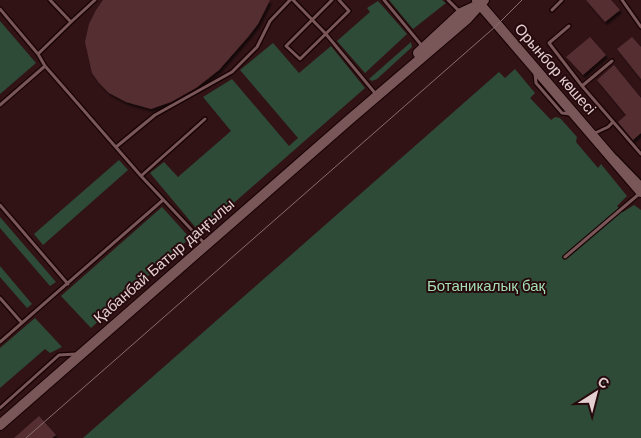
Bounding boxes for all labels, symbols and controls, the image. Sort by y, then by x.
street label: Орынбор көшесі [511,20,599,118]
street label: Қабанбай Батыр даңғылы [90,195,237,326]
park label: Ботаникалық бақ [427,277,546,294]
north arrow [571,368,621,418]
text: С [595,373,612,392]

